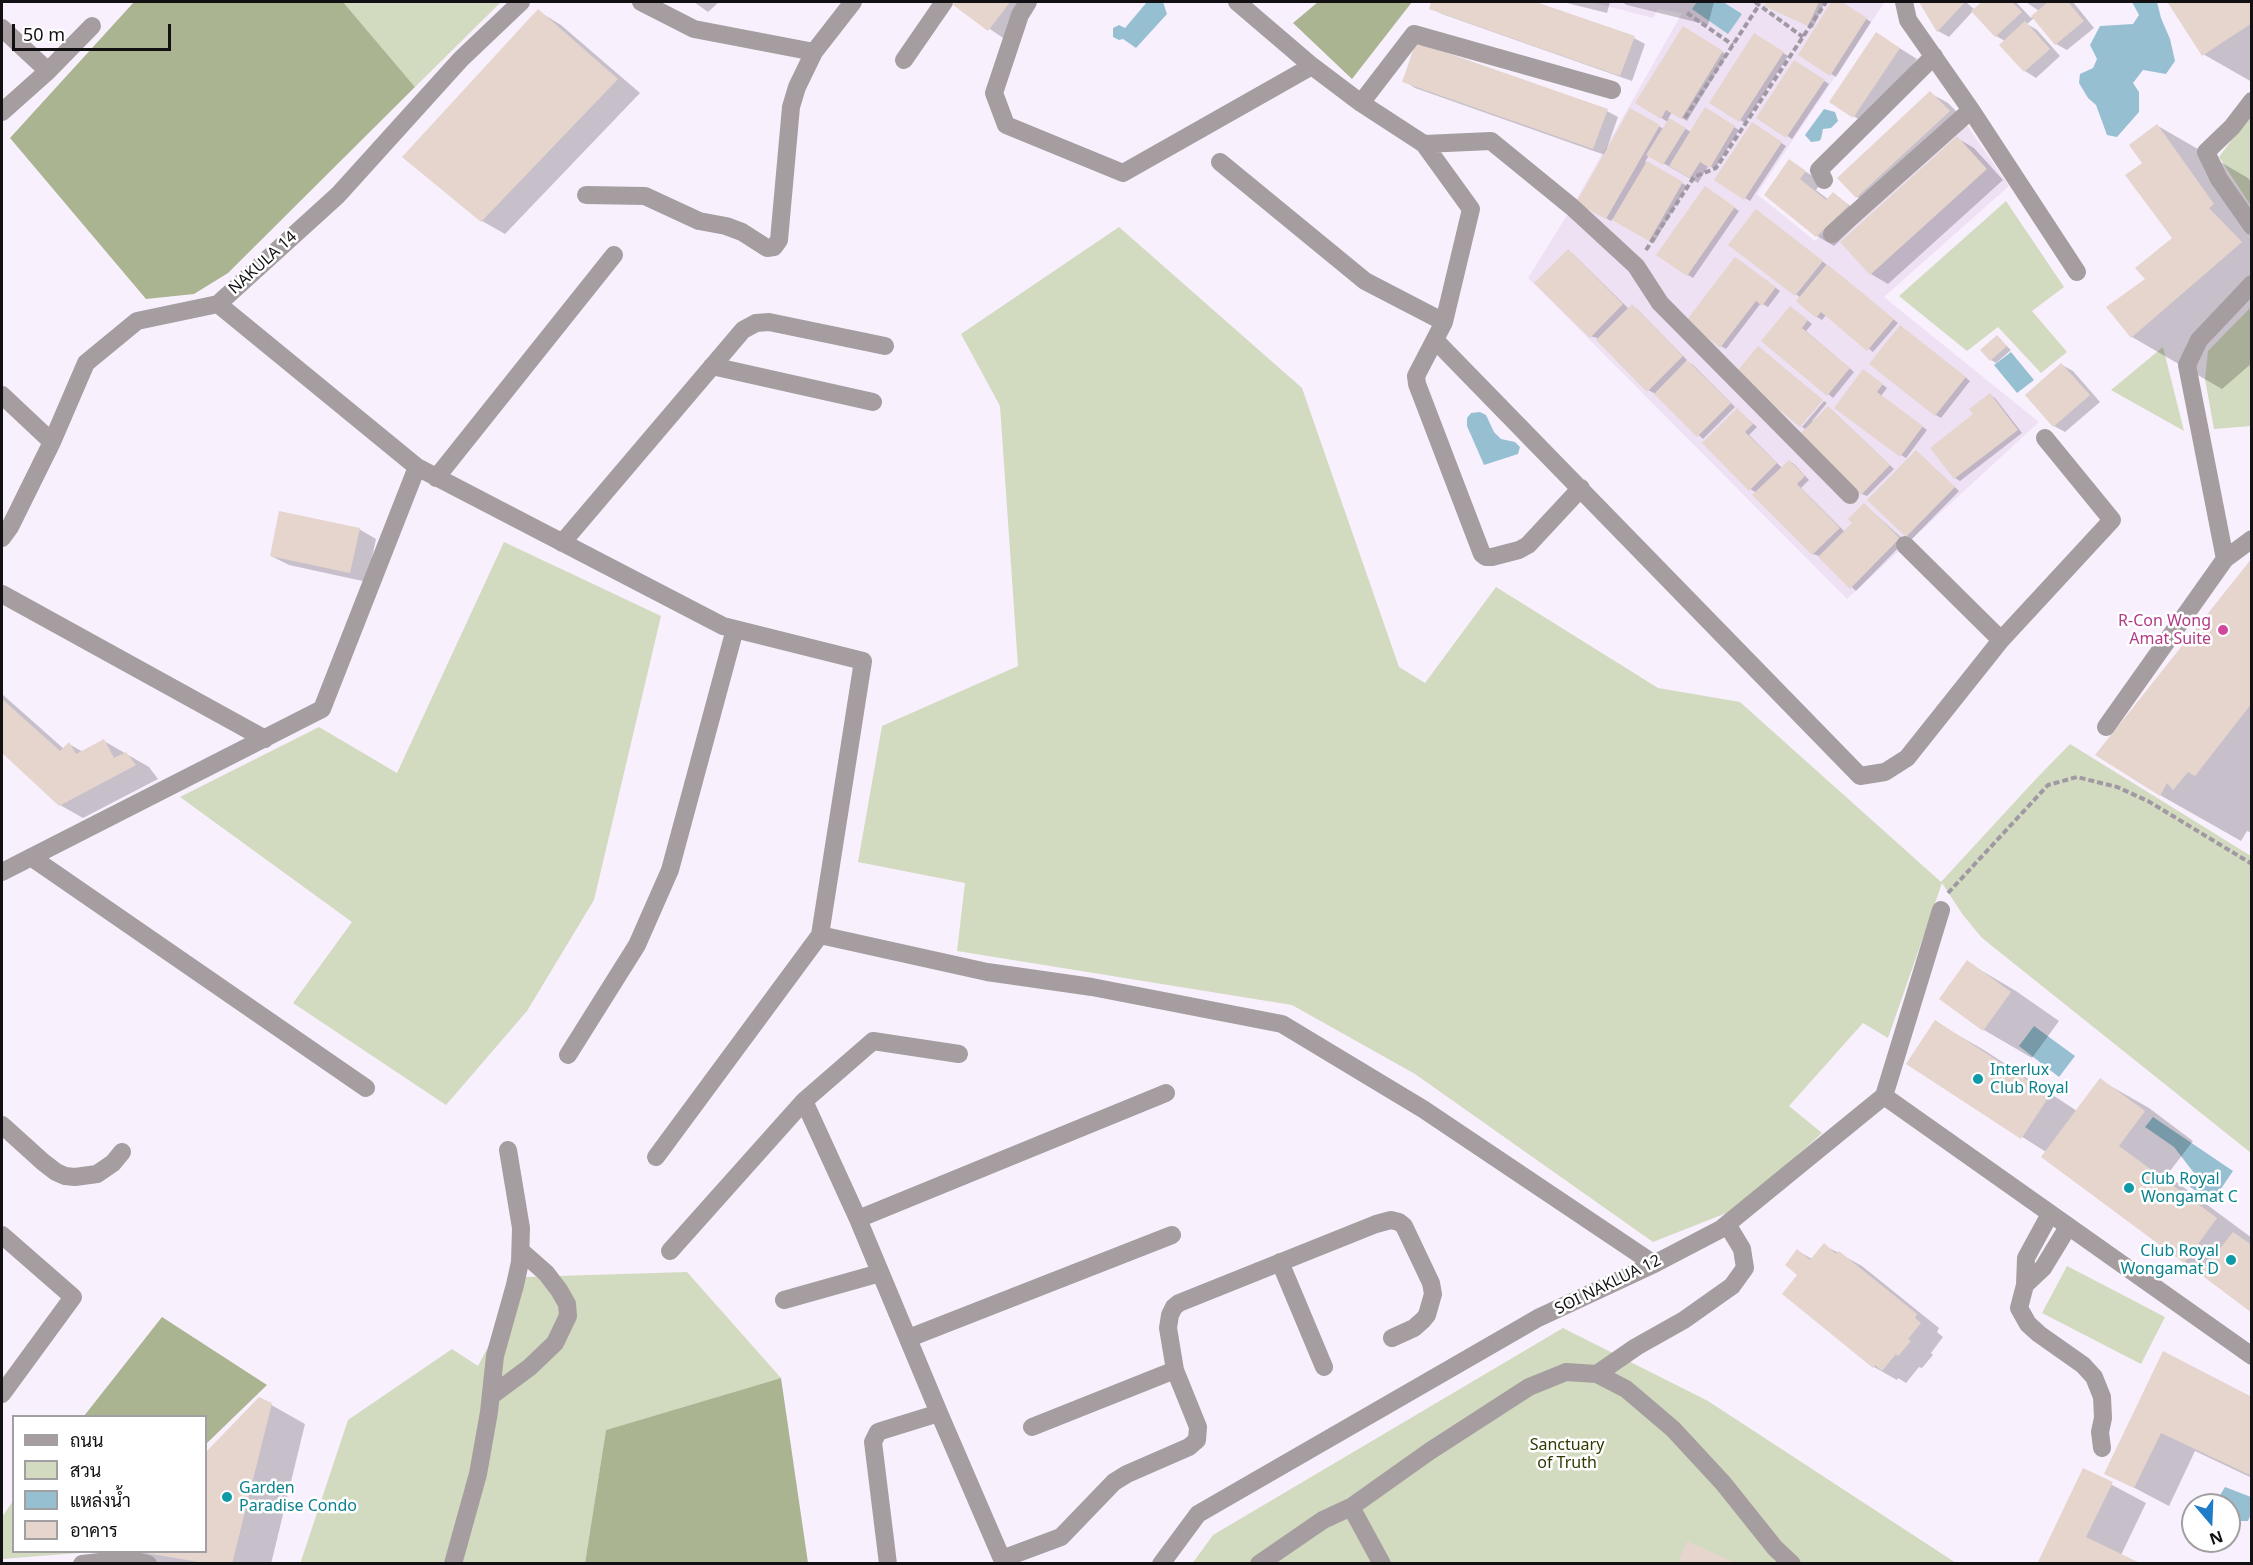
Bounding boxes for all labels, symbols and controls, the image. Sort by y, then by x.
scale bar [15,12,174,50]
text: 50 m [23,22,65,46]
street label: NAKULA 14 [225,227,301,299]
place label: R-Con Wong Amat Suite [2118,611,2211,649]
marker: R-Con Wong Amat Suite [2216,623,2230,637]
place label: Interlux Club Royal [1990,1060,2069,1098]
marker: Interlux Club Royal [1971,1072,1985,1086]
place label: Club Royal Wongamat C [2141,1169,2238,1207]
marker: Club Royal Wongamat C [2122,1181,2136,1195]
place label: Club Royal Wongamat D [2121,1241,2219,1279]
street label: SOI NAKLUA 12 [1552,1251,1664,1319]
marker: Club Royal Wongamat D [2224,1253,2238,1267]
legend [12,1415,207,1553]
text: ถนน [70,1428,103,1452]
park label: Sanctuary of Truth [1530,1435,1604,1473]
text: สวน [70,1458,101,1482]
place label: Garden Paradise Condo [239,1478,357,1516]
text: แหล่งน้ำ [70,1488,131,1512]
marker: Garden Paradise Condo [220,1490,234,1504]
north arrow [2181,1493,2241,1553]
text: อาคาร [70,1518,118,1542]
text: N [2206,1526,2226,1551]

